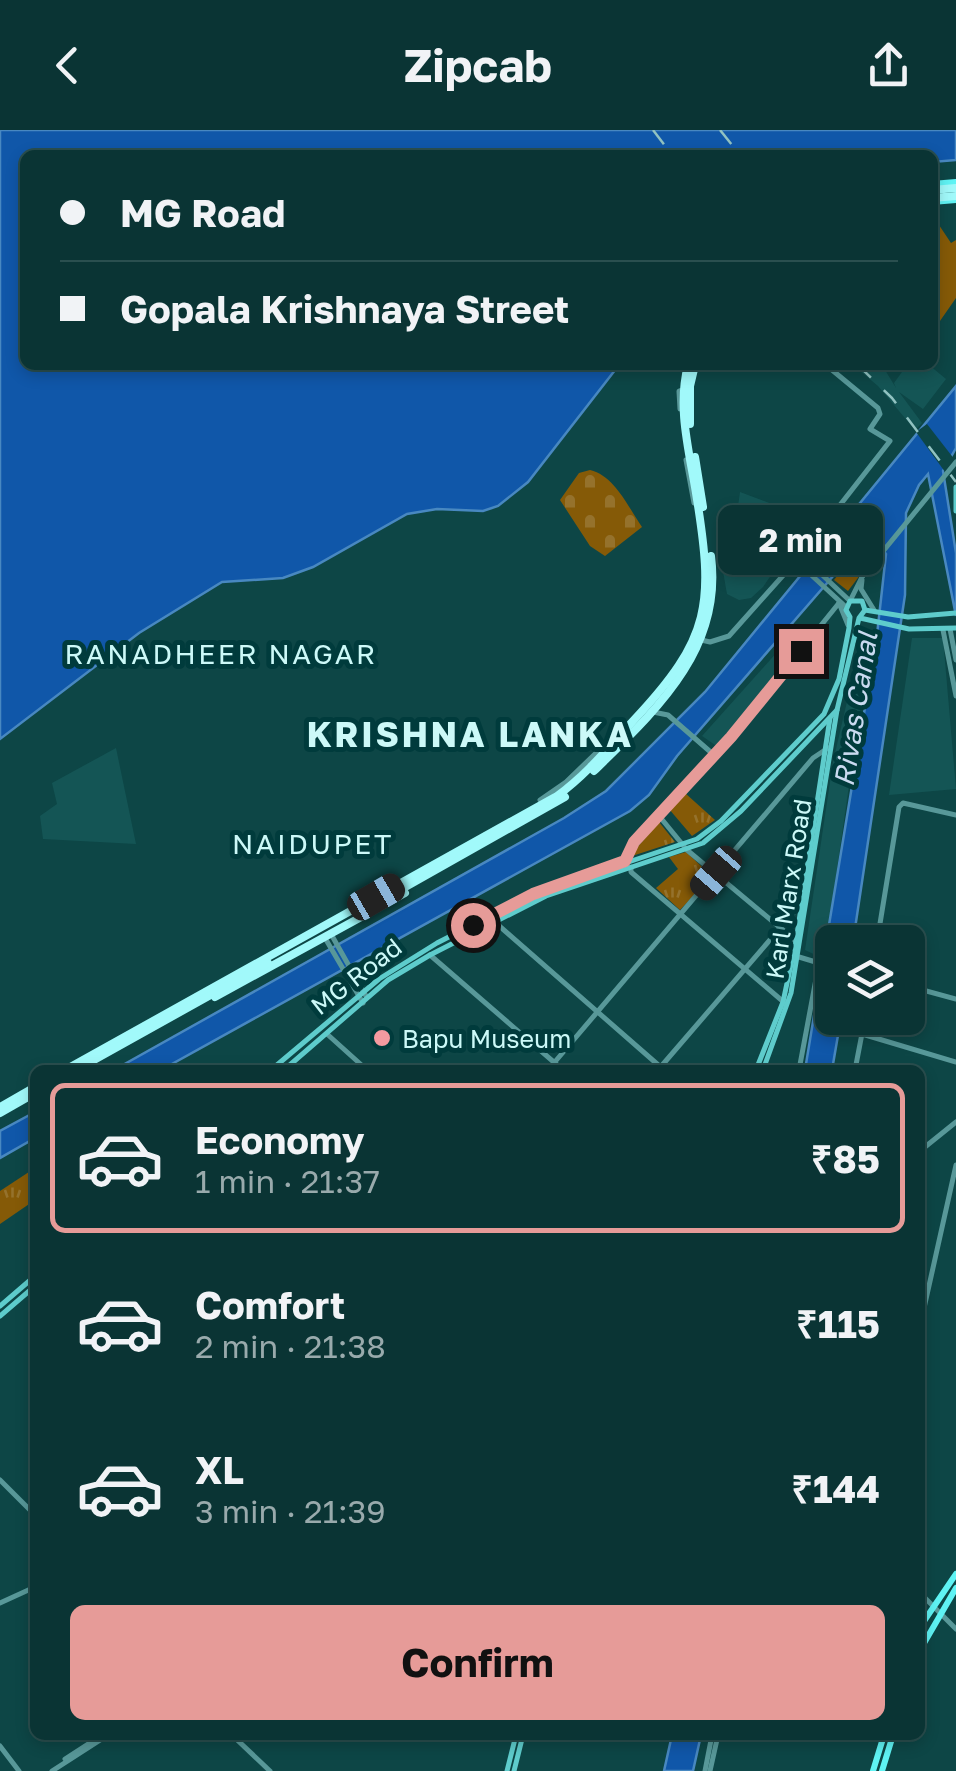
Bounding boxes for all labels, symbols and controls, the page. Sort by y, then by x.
icon: back [40,38,95,93]
text: Zipcab [404,38,552,92]
icon: share [861,38,916,93]
text: MG Road [120,190,285,235]
text: Gopala Krishnaya Street [120,286,569,331]
callout: 2 min [718,506,884,576]
text: 2 min [759,521,842,559]
water label: Rivas Canal [827,628,884,789]
route end [779,629,824,674]
district label: RANADHEER NAGAR [65,637,377,670]
district label: KRISHNA LANKA [306,713,634,755]
street label: Karl Marx Road [758,797,818,981]
district label: NAIDUPET [232,827,394,860]
car [685,841,747,905]
car [343,869,409,925]
route start [451,903,496,948]
map controls [815,925,925,1035]
button: layers [815,925,925,1035]
street label: MG Road [304,931,408,1021]
place label: Bapu Museum [402,1023,571,1054]
marker: Bapu Museum [371,1027,393,1049]
icon: car [75,1113,165,1203]
text: Economy [195,1117,364,1162]
text: ₹85 [811,1136,880,1181]
text: 1 min · 21:37 [195,1162,380,1200]
icon: car [75,1278,165,1368]
text: Comfort [195,1282,345,1327]
text: ₹115 [796,1301,880,1346]
text: 2 min · 21:38 [195,1327,386,1365]
icon: car [75,1443,165,1533]
text: XL [195,1447,244,1492]
text: ₹144 [791,1466,880,1511]
text: 3 min · 21:39 [195,1492,386,1530]
button: Confirm [70,1605,885,1720]

